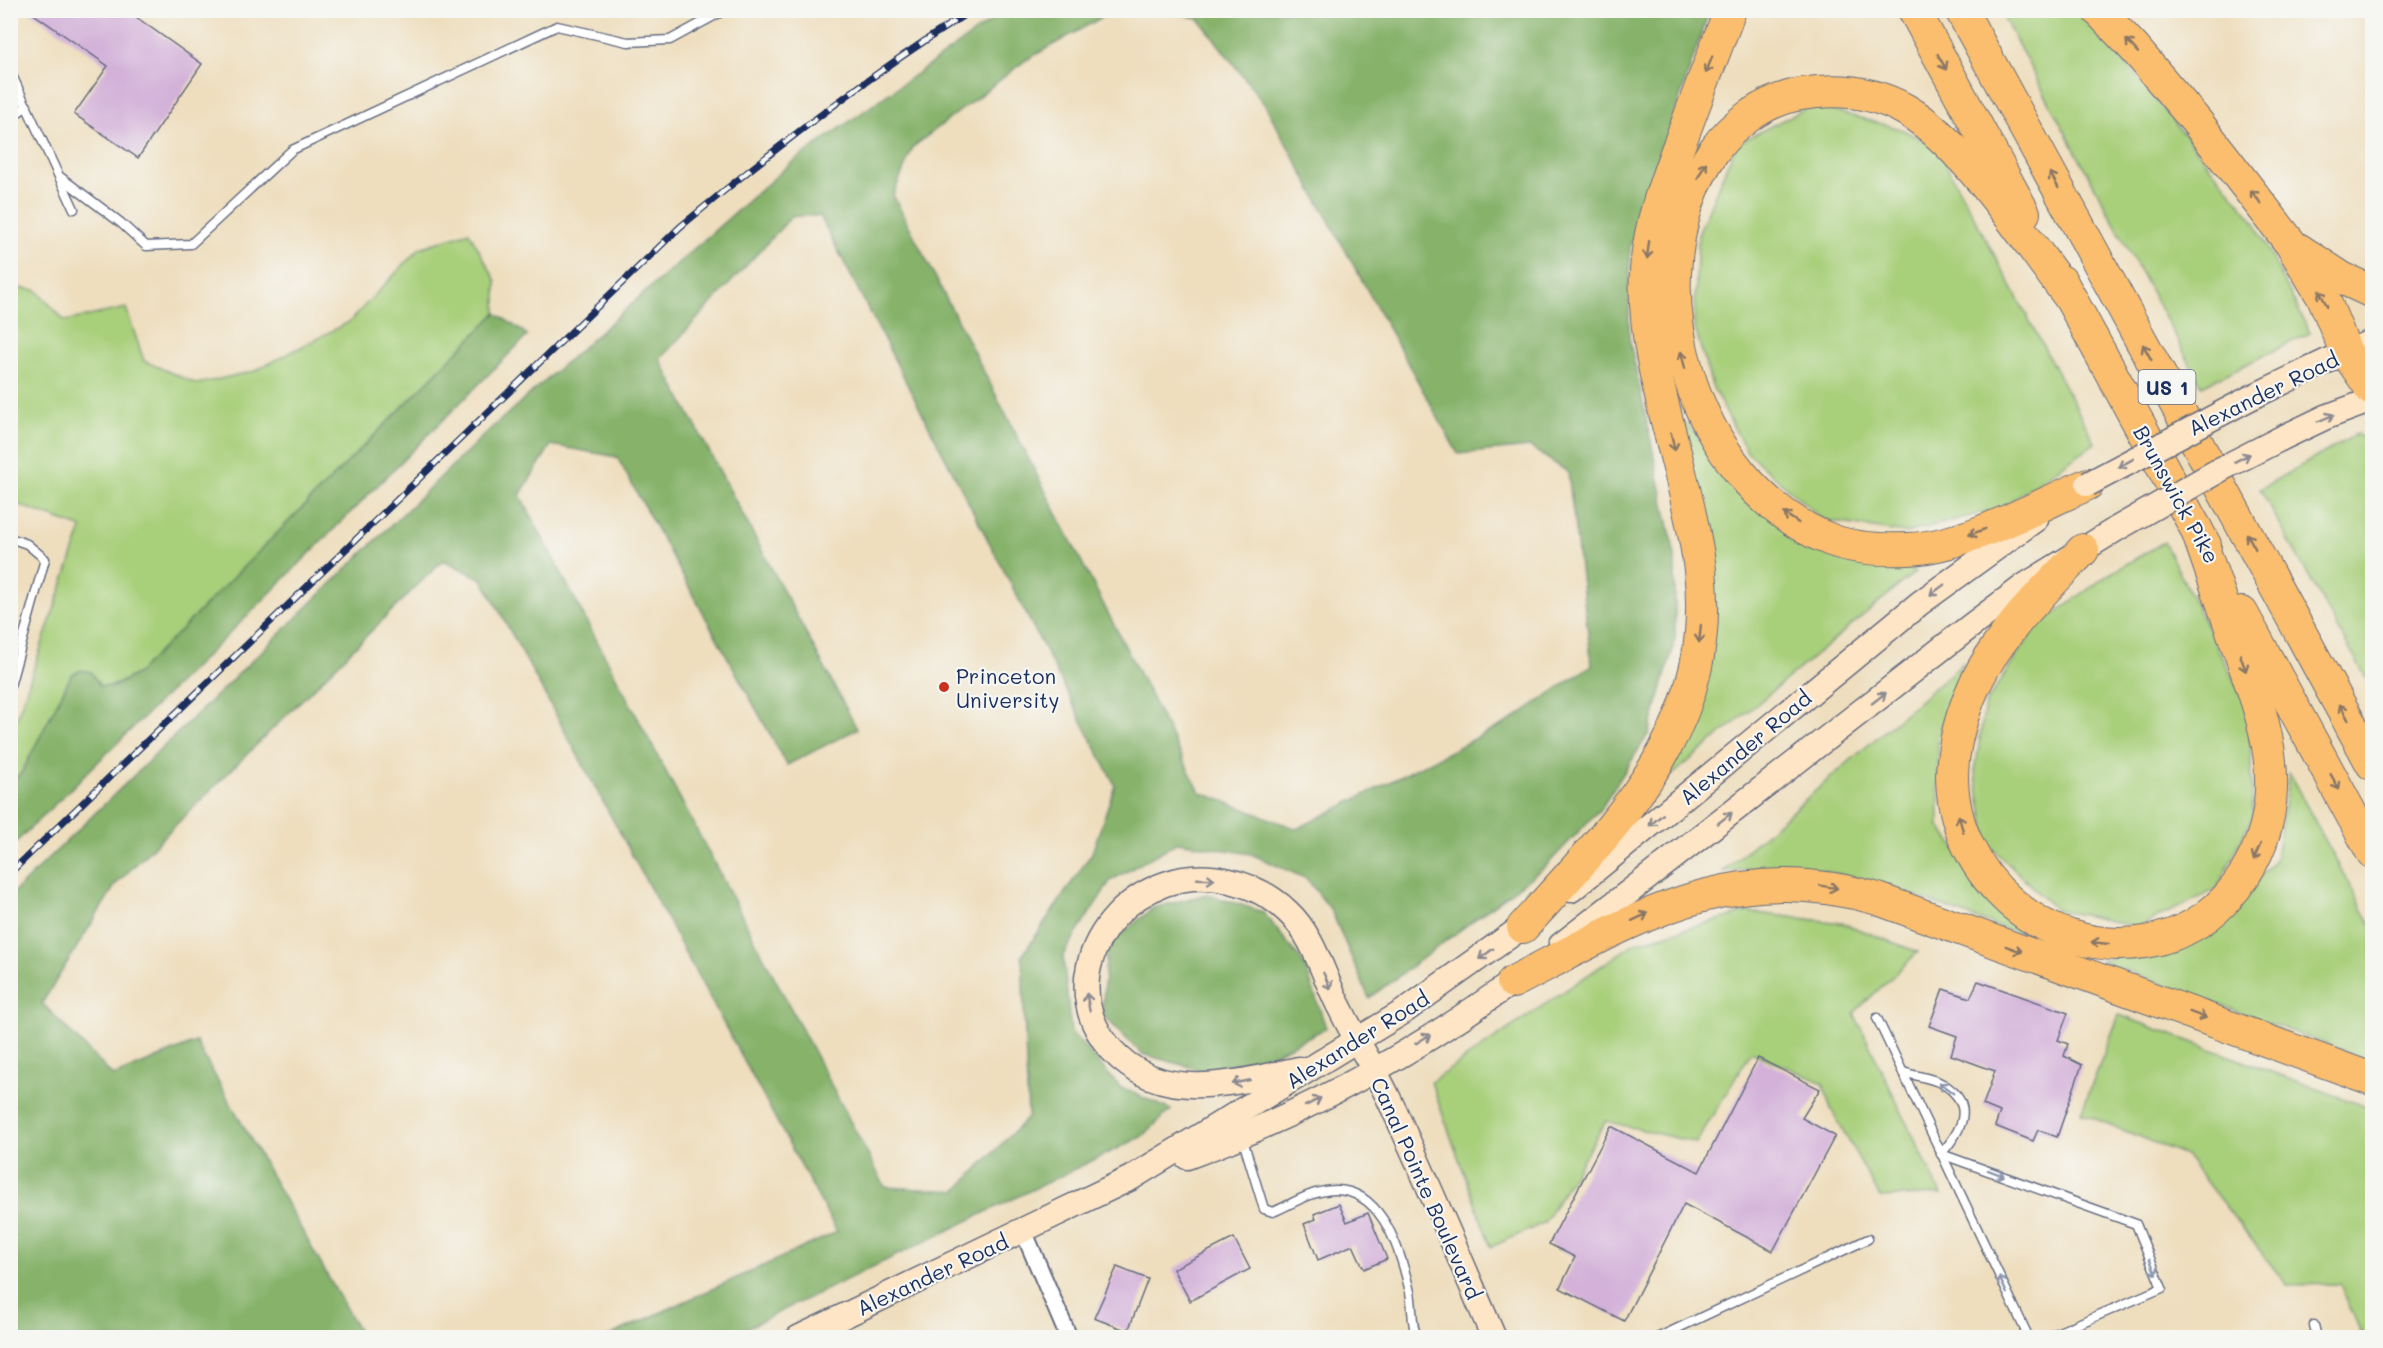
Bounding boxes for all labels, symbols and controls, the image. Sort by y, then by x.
one-way arrow [2125,39,2139,54]
one-way arrow [1936,53,1948,70]
one-way arrow [1703,55,1714,74]
one-way arrow [1696,162,1708,179]
one-way arrow [2048,172,2059,190]
one-way arrow [2249,189,2262,205]
one-way arrow [1643,239,1654,259]
one-way arrow [2317,290,2329,307]
one-way arrow [2141,343,2152,361]
street label: Alexander Road [2183,345,2343,441]
one-way arrow [1677,350,1689,369]
road number: US 1 [2138,370,2196,404]
one-way arrow [2316,412,2334,423]
street label: Brunswick Pike [2128,420,2226,568]
one-way arrow [1667,432,1679,451]
one-way arrow [2233,452,2250,464]
one-way arrow [2118,457,2135,469]
one-way arrow [1782,511,1799,524]
one-way arrow [1968,528,1986,539]
one-way arrow [2245,533,2257,550]
one-way arrow [1929,584,1945,597]
one-way arrow [1694,623,1705,643]
one-way arrow [2239,653,2250,672]
place label: Princeton University [956,662,1060,713]
marker: Princeton University [937,680,951,694]
street label: Alexander Road [1673,684,1817,810]
one-way arrow [1871,691,1887,704]
one-way arrow [2338,704,2350,721]
one-way arrow [2330,773,2341,791]
one-way arrow [1717,811,1733,824]
one-way arrow [1648,814,1664,827]
one-way arrow [1955,815,1966,834]
one-way arrow [2251,842,2262,861]
one-way arrow [1195,873,1215,884]
one-way arrow [1819,882,1839,893]
one-way arrow [1630,910,1648,922]
one-way arrow [2091,937,2111,948]
one-way arrow [2004,944,2023,955]
one-way arrow [1479,947,1495,960]
one-way arrow [1322,972,1334,990]
street label: Alexander Road [1280,984,1434,1094]
one-way arrow [1082,993,1093,1012]
one-way arrow [2188,1010,2207,1021]
one-way arrow [1414,1033,1431,1045]
street label: Canal Pointe Boulevard [1366,1073,1488,1303]
one-way arrow [1232,1076,1251,1088]
one-way arrow [1939,1082,1955,1094]
one-way arrow [1304,1096,1322,1107]
one-way arrow [1986,1169,2005,1180]
street label: Alexander Road [852,1227,1012,1321]
one-way arrow [2149,1257,2160,1275]
one-way arrow [1997,1276,2009,1294]

